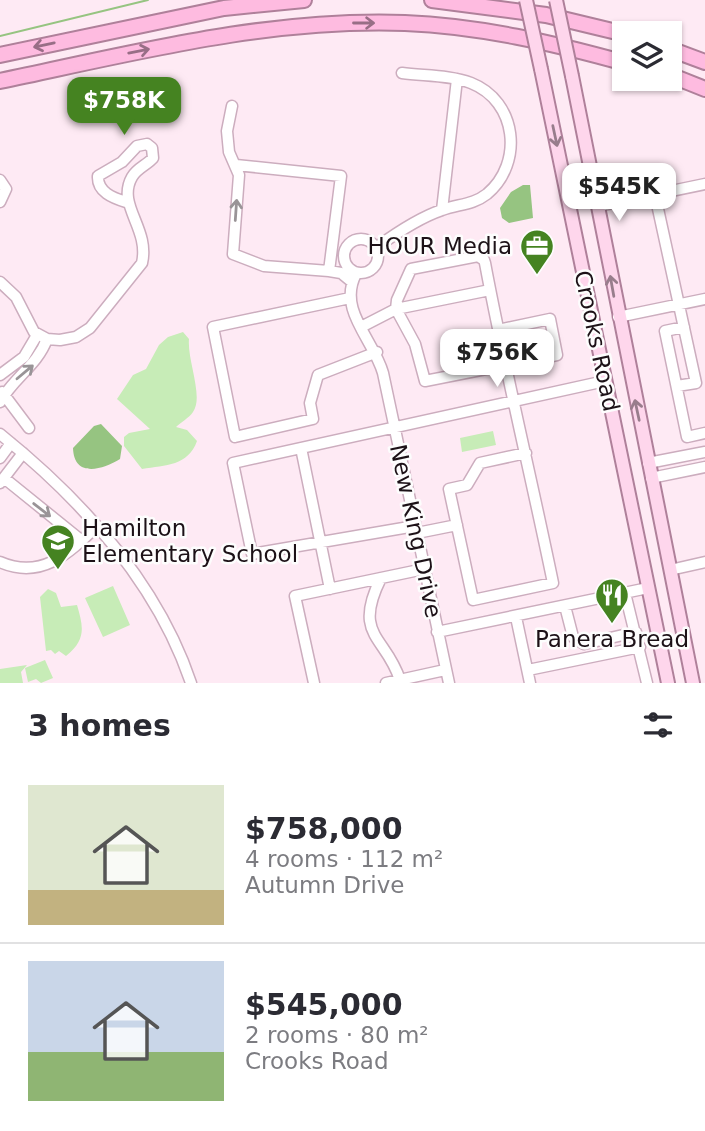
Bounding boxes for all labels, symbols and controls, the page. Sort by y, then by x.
one-way arrow [352,16,375,30]
map controls [612,21,682,91]
button: layers [612,21,682,91]
one-way arrow [33,39,56,53]
one-way arrow [127,44,150,58]
pin: $758K [75,78,173,137]
text: $758K [83,87,165,113]
one-way arrow [548,124,562,147]
pin: $545K [570,164,668,223]
text: $545K [578,173,660,199]
one-way arrow [230,199,243,222]
office icon: HOUR Media [518,227,556,276]
place label: HOUR Media [367,233,512,259]
street label: Crooks Road [569,268,625,414]
one-way arrow [605,275,619,298]
pin: $756K [448,330,546,389]
text: $756K [456,339,538,365]
one-way arrow [16,364,34,379]
one-way arrow [630,399,644,422]
street label: New King Drive [385,442,447,620]
one-way arrow [33,502,51,517]
place label: Hamilton Elementary School [82,515,298,567]
school or university icon: Hamilton Elementary School [39,522,77,571]
restaurant icon: Panera Bread [593,576,631,625]
place label: Panera Bread [535,626,689,652]
icon: filters [639,706,677,744]
text: 3 homes [28,708,171,743]
text: $758,000 [245,811,403,846]
icon: home [84,813,168,897]
text: 4 rooms · 112 m² [245,846,443,872]
text: Autumn Drive [245,872,405,898]
text: $545,000 [245,987,403,1022]
icon: home [84,989,168,1073]
text: 2 rooms · 80 m² [245,1022,429,1048]
text: Crooks Road [245,1048,388,1074]

